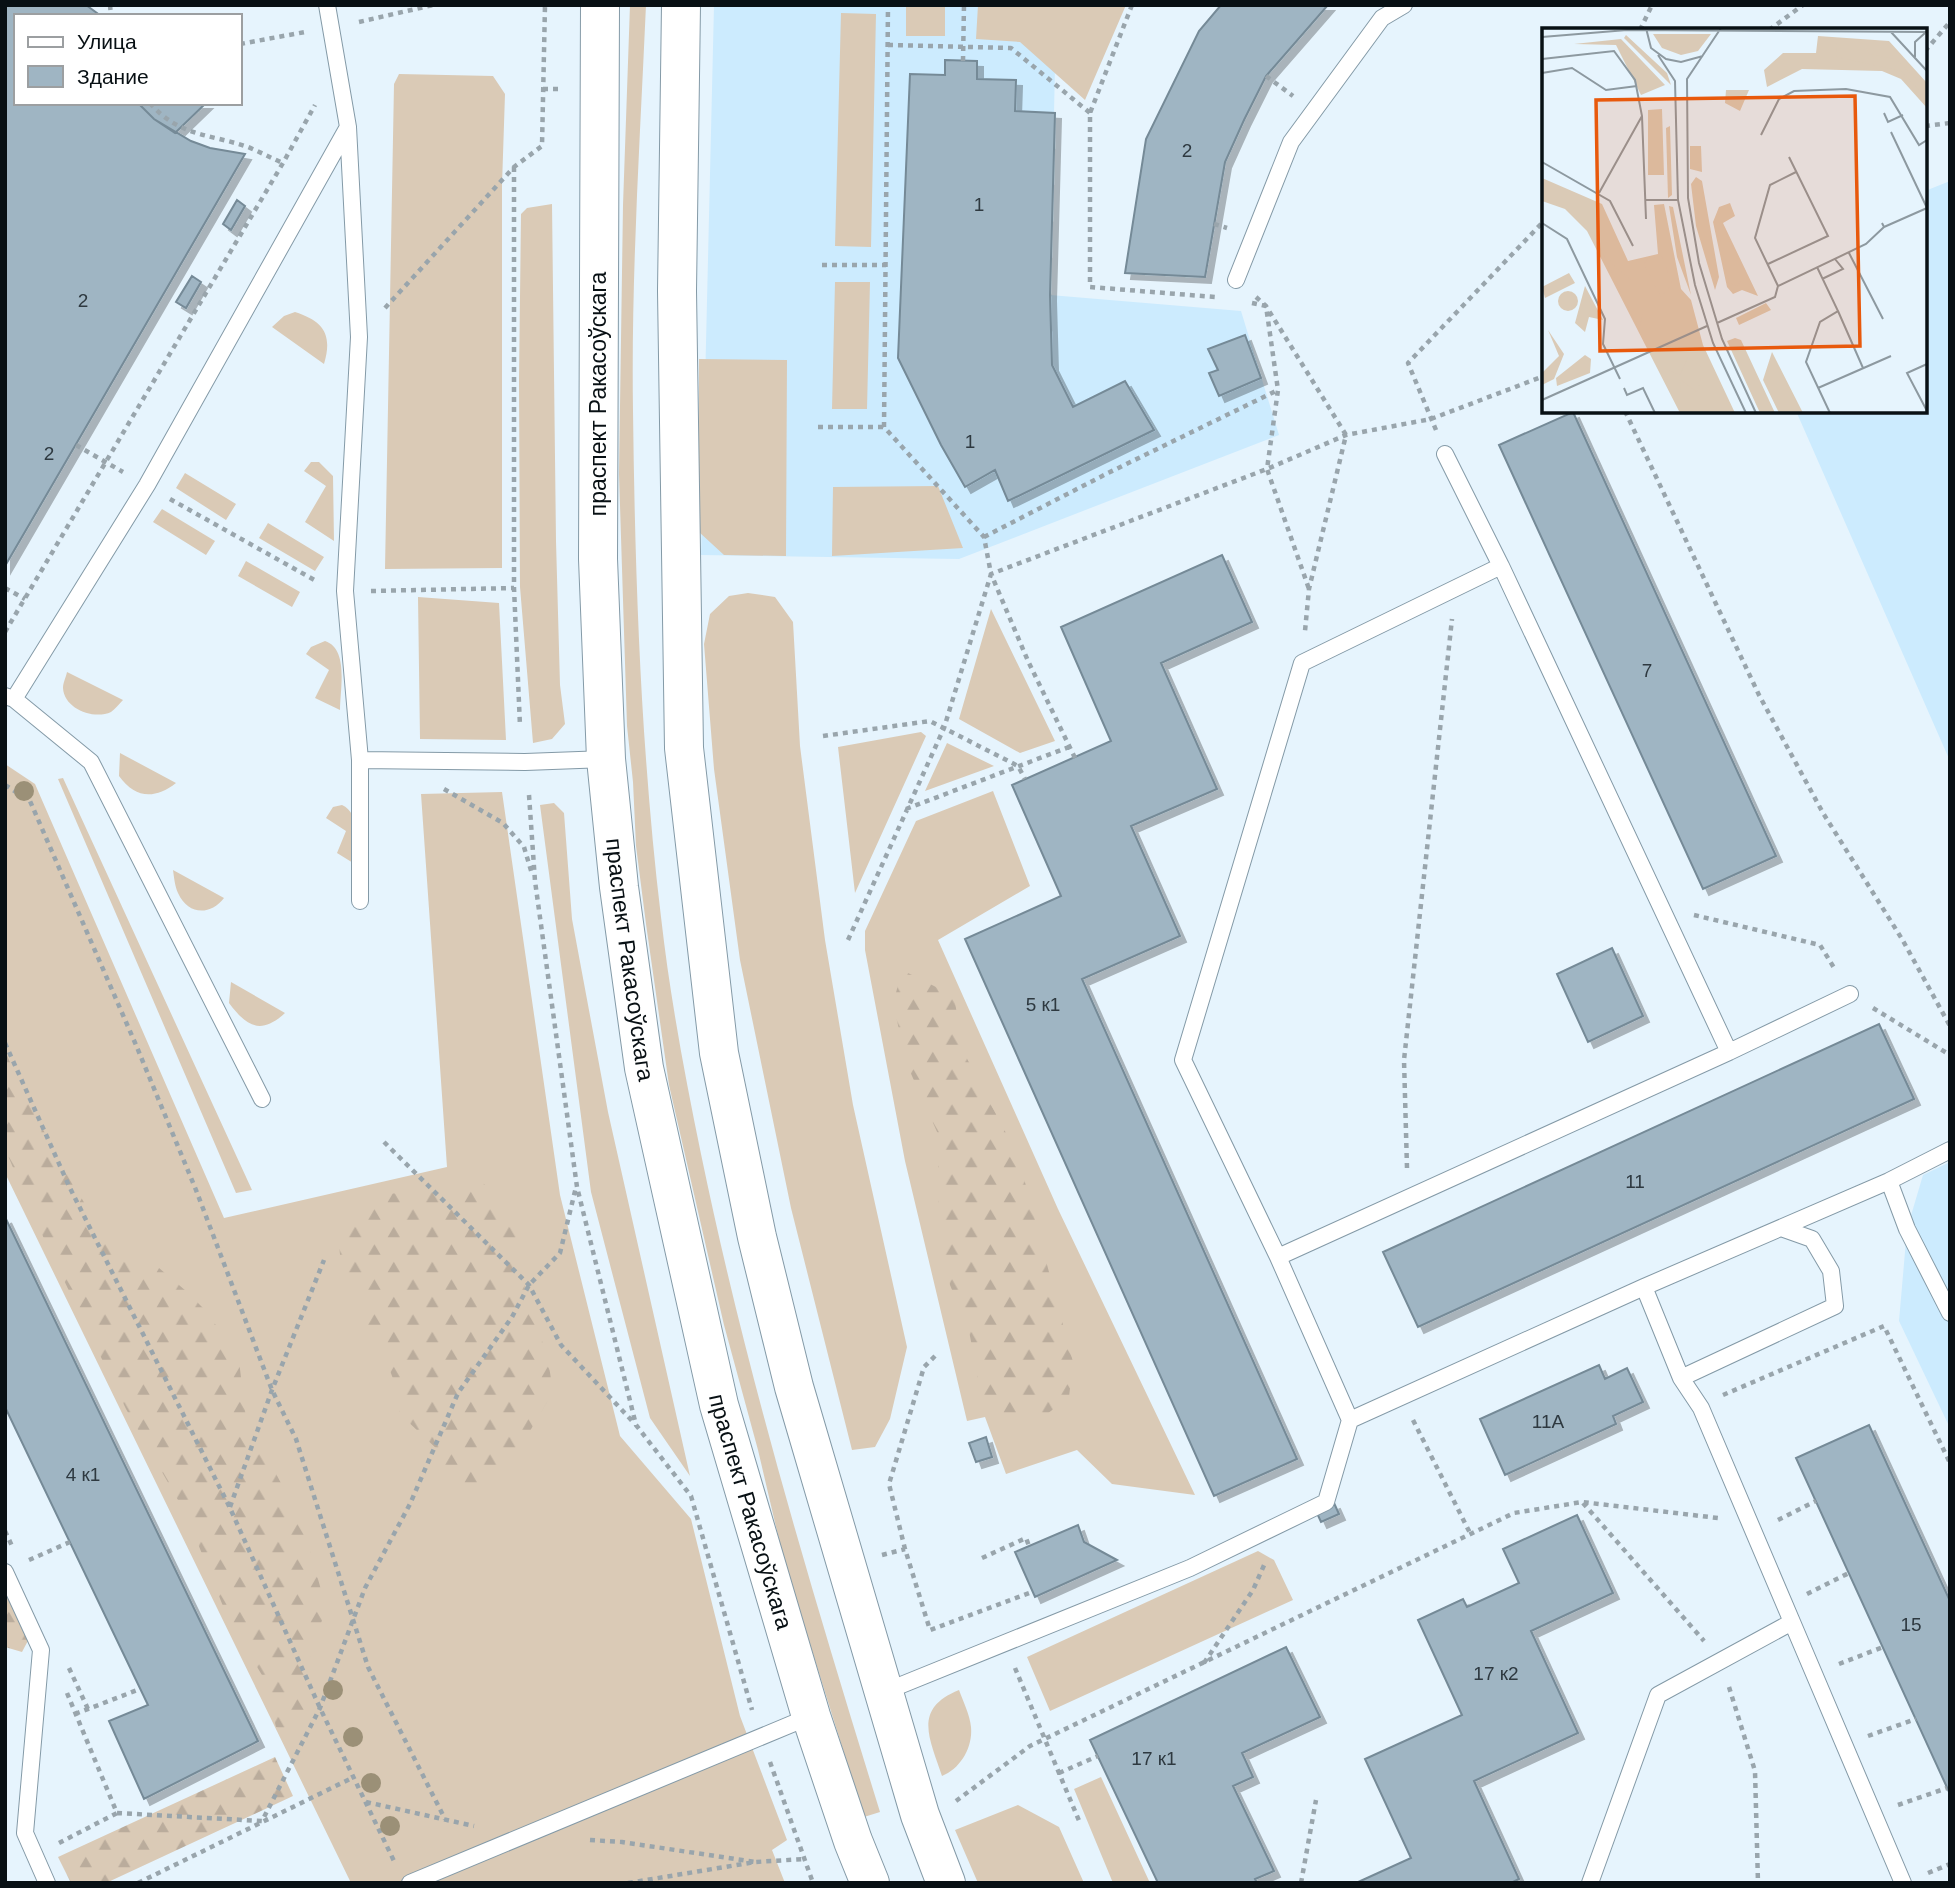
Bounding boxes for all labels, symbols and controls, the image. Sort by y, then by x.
legend [14,14,242,105]
inset map [1542,28,1927,413]
text: Улица [77,30,137,53]
text: Здание [77,65,149,88]
house number: 2 [1182,140,1192,161]
house number: 1 [974,194,984,215]
street label: праспект Ракасоўскага [585,272,611,516]
house number: 2 [78,290,88,311]
house number: 1 [965,431,975,452]
house number: 2 [44,443,54,464]
house number: 7 [1642,660,1652,681]
street label: праспект Ракасоўскага [601,837,659,1083]
house number: 5 к1 [1026,994,1060,1015]
house number: 11 [1625,1171,1645,1192]
street label: праспект Ракасоўскага [704,1391,798,1633]
house number: 11А [1532,1411,1565,1432]
house number: 4 к1 [66,1464,100,1485]
house number: 15 [1900,1614,1922,1635]
house number: 17 к2 [1473,1663,1519,1684]
house number: 17 к1 [1131,1748,1177,1769]

